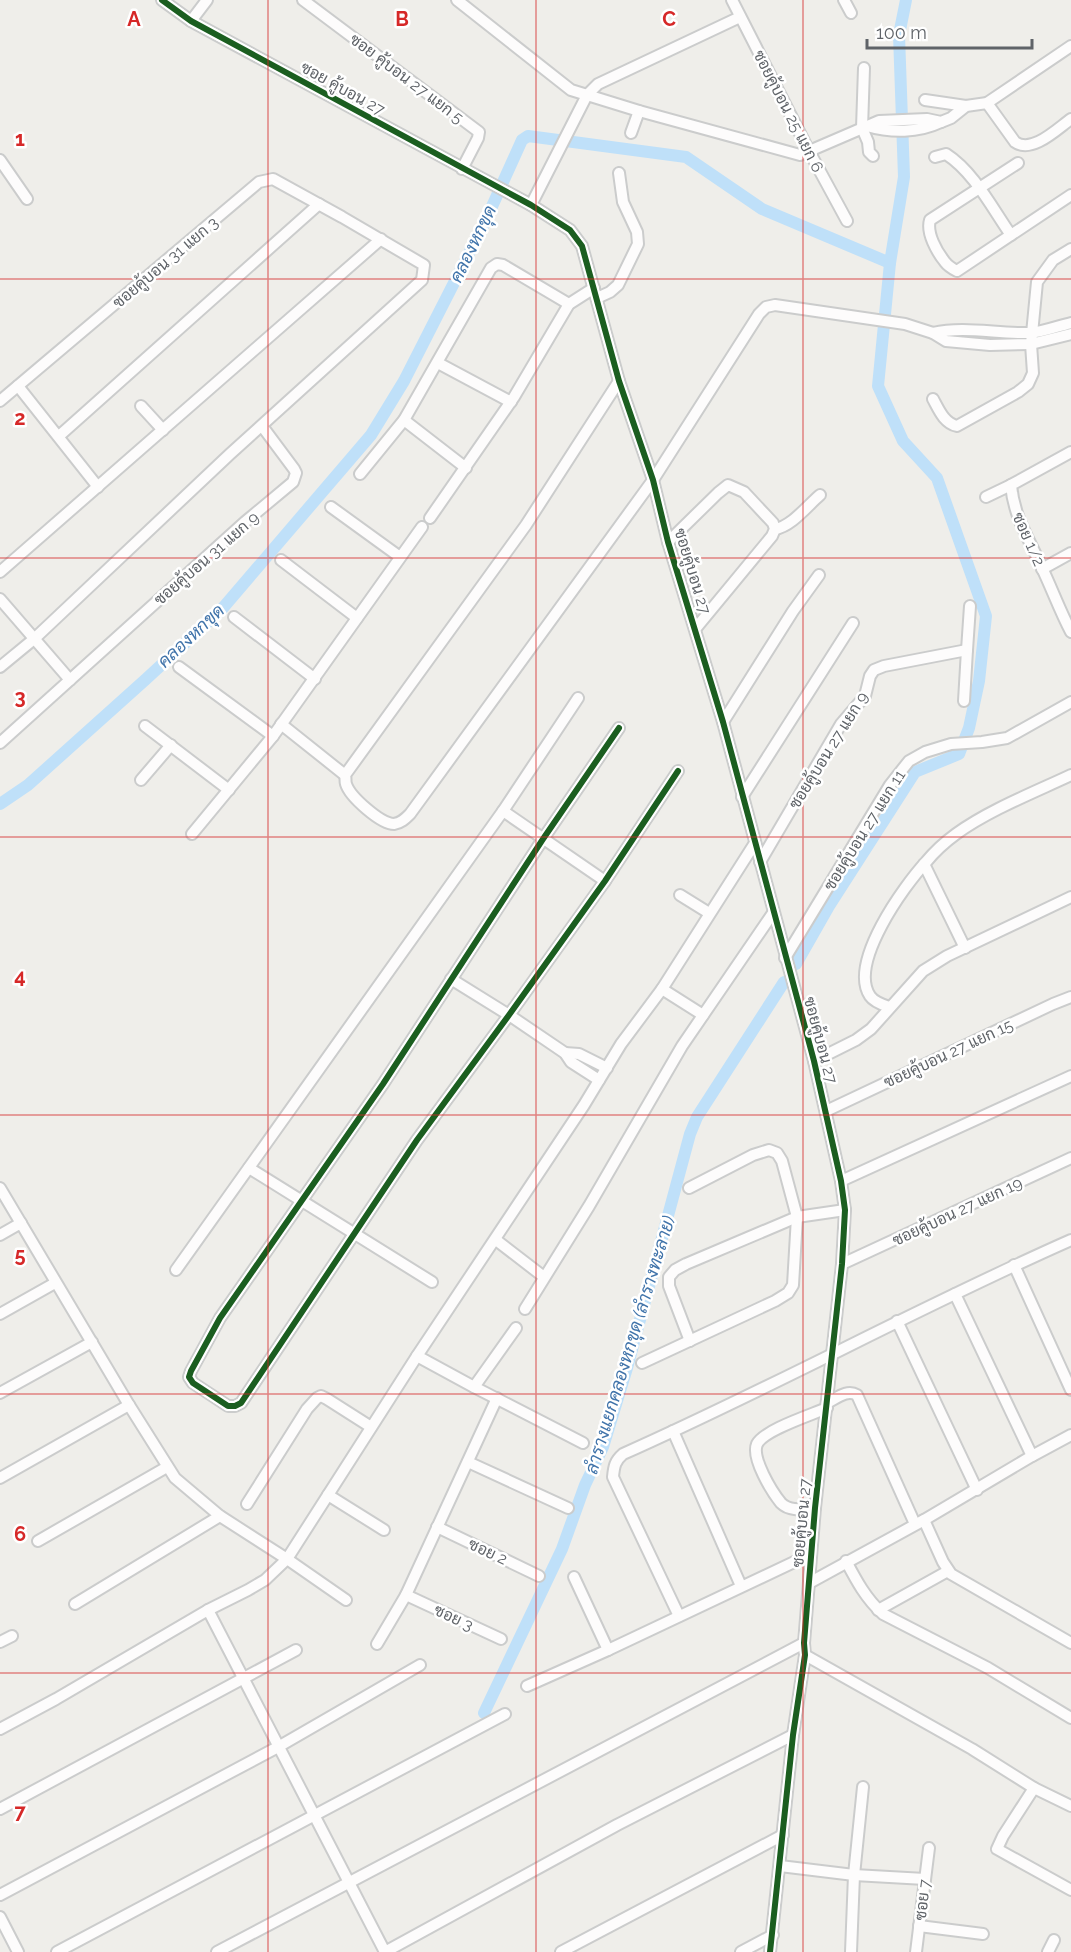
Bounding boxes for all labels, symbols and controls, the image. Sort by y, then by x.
text: A [127,7,141,31]
text: B [395,7,409,31]
text: C [662,7,676,31]
scale bar [867,12,1032,50]
text: 100 m [876,22,927,43]
street label: ซอย คู้บอน 27 แยก 5 [345,29,468,129]
street label: ซอยคู้บอน 25 แยก 6 [748,47,828,176]
street label: ซอย คู้บอน 27 [297,57,389,121]
text: 1 [15,127,25,151]
water label: คลองหกขุด [445,202,502,287]
street label: ซอยคู้บอน 31 แยก 3 [108,212,223,314]
text: 2 [14,406,26,430]
street label: ซอยคู้บอน 31 แยก 9 [149,507,264,611]
street label: ซอย 1/2 [1008,509,1049,569]
street label: ซอยคู้บอน 27 [669,526,716,617]
water label: คลองหกขุด [153,600,230,673]
text: 3 [14,685,26,709]
street label: ซอยคู้บอน 27 แยก 9 [784,688,874,813]
street label: ซอยคู้บอน 27 แยก 11 [819,766,911,895]
text: 4 [14,964,26,988]
street label: ซอยคู้บอน 27 [798,994,842,1086]
street label: ซอยคู้บอน 27 แยก 15 [880,1014,1017,1094]
street label: ซอยคู้บอน 27 แยก 19 [889,1172,1026,1252]
water label: ลำรางแยกคลองหกขุด (ลำรางทะลาย) [580,1213,681,1477]
text: 5 [14,1243,26,1267]
street label: ซอยคู้บอน 27 [787,1477,817,1568]
text: 6 [14,1522,26,1546]
street label: ซอย 2 [465,1534,510,1569]
street label: ซอย 3 [431,1600,476,1635]
text: 7 [14,1800,26,1824]
street label: ซอย 7 [911,1878,934,1922]

